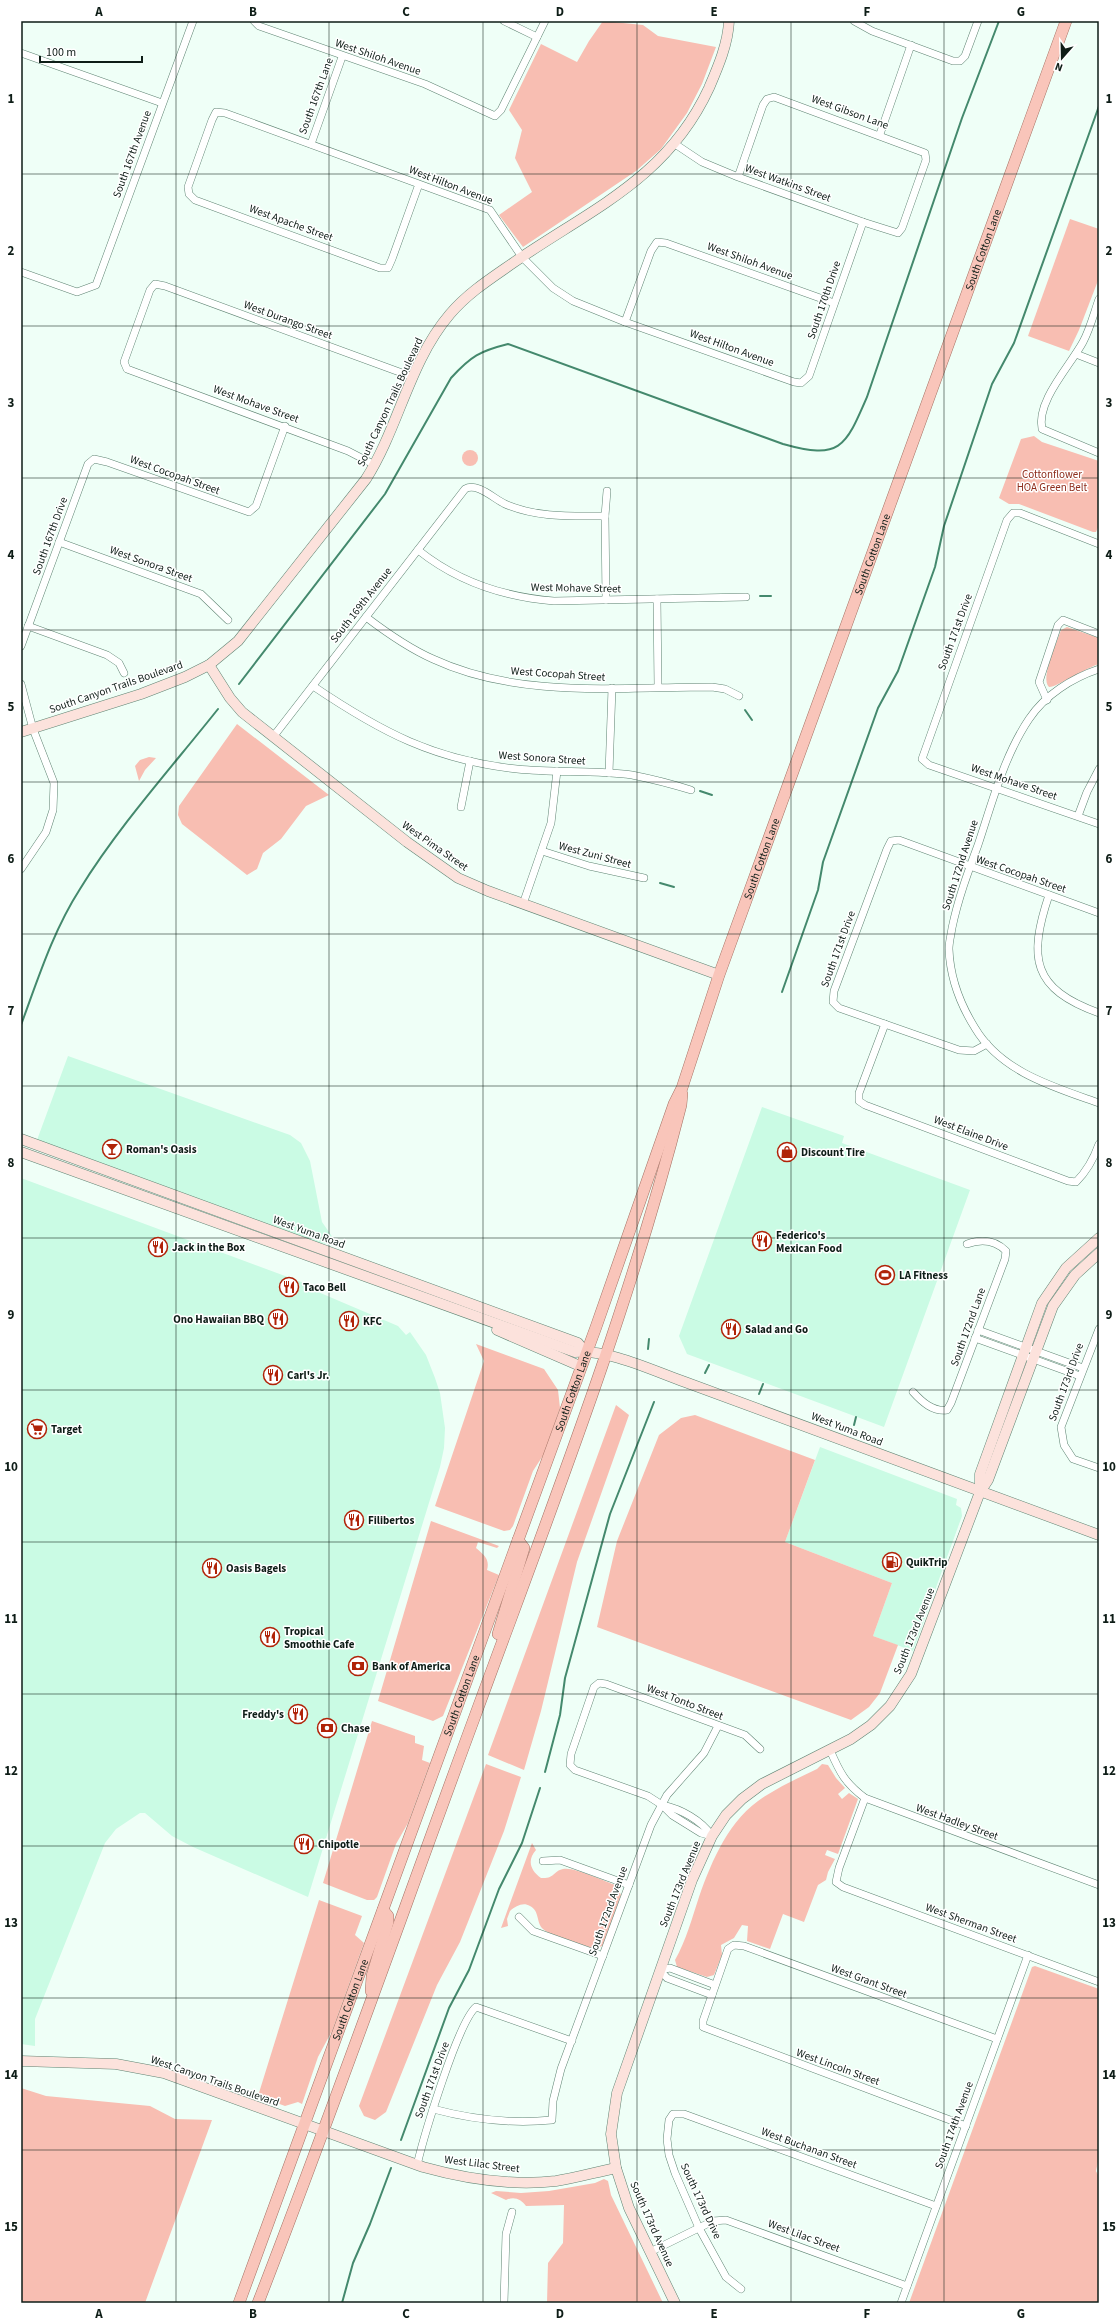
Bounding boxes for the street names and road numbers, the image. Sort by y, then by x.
street label: West Shiloh Avenue [333,35,423,79]
street label: South 167th Lane [295,55,337,136]
street label: West Gibson Lane [809,91,891,133]
street label: South 167th Avenue [109,108,155,200]
street label: West Watkins Street [743,160,833,206]
street label: West Hilton Avenue [407,162,496,208]
street label: West Apache Street [247,201,335,245]
street label: South Cotton Lane [961,207,1005,292]
street label: West Shiloh Avenue [705,239,795,284]
street label: South 170th Drive [804,258,845,341]
street label: West Durango Street [242,297,335,343]
street label: West Hilton Avenue [688,326,777,370]
street label: South Canyon Trails Boulevard [353,335,427,469]
street label: West Mohave Street [211,382,301,427]
street label: West Cocopah Street [128,452,222,498]
street label: South 167th Drive [29,494,71,577]
street label: South Cotton Lane [850,511,894,597]
street label: West Sonora Street [108,542,195,586]
street label: South 169th Avenue [327,564,396,646]
street label: West Mohave Street [531,580,622,596]
street label: South 171st Drive [934,591,976,672]
street label: South Canyon Trails Boulevard [47,657,185,717]
street label: West Cocopah Street [510,663,606,685]
street label: West Sonora Street [498,747,586,769]
street label: West Mohave Street [969,760,1059,804]
street label: South Cotton Lane [740,816,783,901]
street label: South 172nd Avenue [938,817,982,912]
street label: West Pima Street [399,818,471,875]
street label: West Zuni Street [557,838,633,872]
street label: West Cocopah Street [974,852,1068,897]
street label: South 171st Drive [817,908,859,989]
street label: West Elaine Drive [932,1112,1011,1154]
street label: West Yuma Road [271,1212,347,1252]
street label: South 172nd Lane [947,1285,989,1368]
street label: South 173rd Drive [1045,1340,1087,1423]
street label: South Cotton Lane [551,1348,594,1434]
street label: West Yuma Road [809,1408,885,1450]
street label: South 173rd Avenue [890,1585,938,1676]
street label: South Cotton Lane [440,1652,483,1738]
street label: West Tonto Street [645,1681,726,1724]
street label: West Hadley Street [914,1800,1000,1844]
street label: South 173rd Avenue [656,1838,704,1929]
street label: South 172nd Avenue [585,1864,631,1958]
street label: West Sherman Street [923,1900,1019,1947]
street label: South Cotton Lane [328,1956,372,2042]
street label: West Grant Street [829,1960,909,2002]
street label: South 171st Drive [411,2039,453,2120]
street label: West Lincoln Street [794,2045,882,2089]
street label: West Canyon Trails Boulevard [149,2052,281,2110]
street label: South 174th Avenue [931,2079,977,2171]
street label: West Buchanan Street [759,2124,859,2172]
street label: West Lilac Street [444,2152,521,2176]
street label: South 173rd Drive [677,2161,725,2242]
street label: South 173rd Avenue [626,2179,678,2270]
street label: West Lilac Street [766,2216,842,2256]

